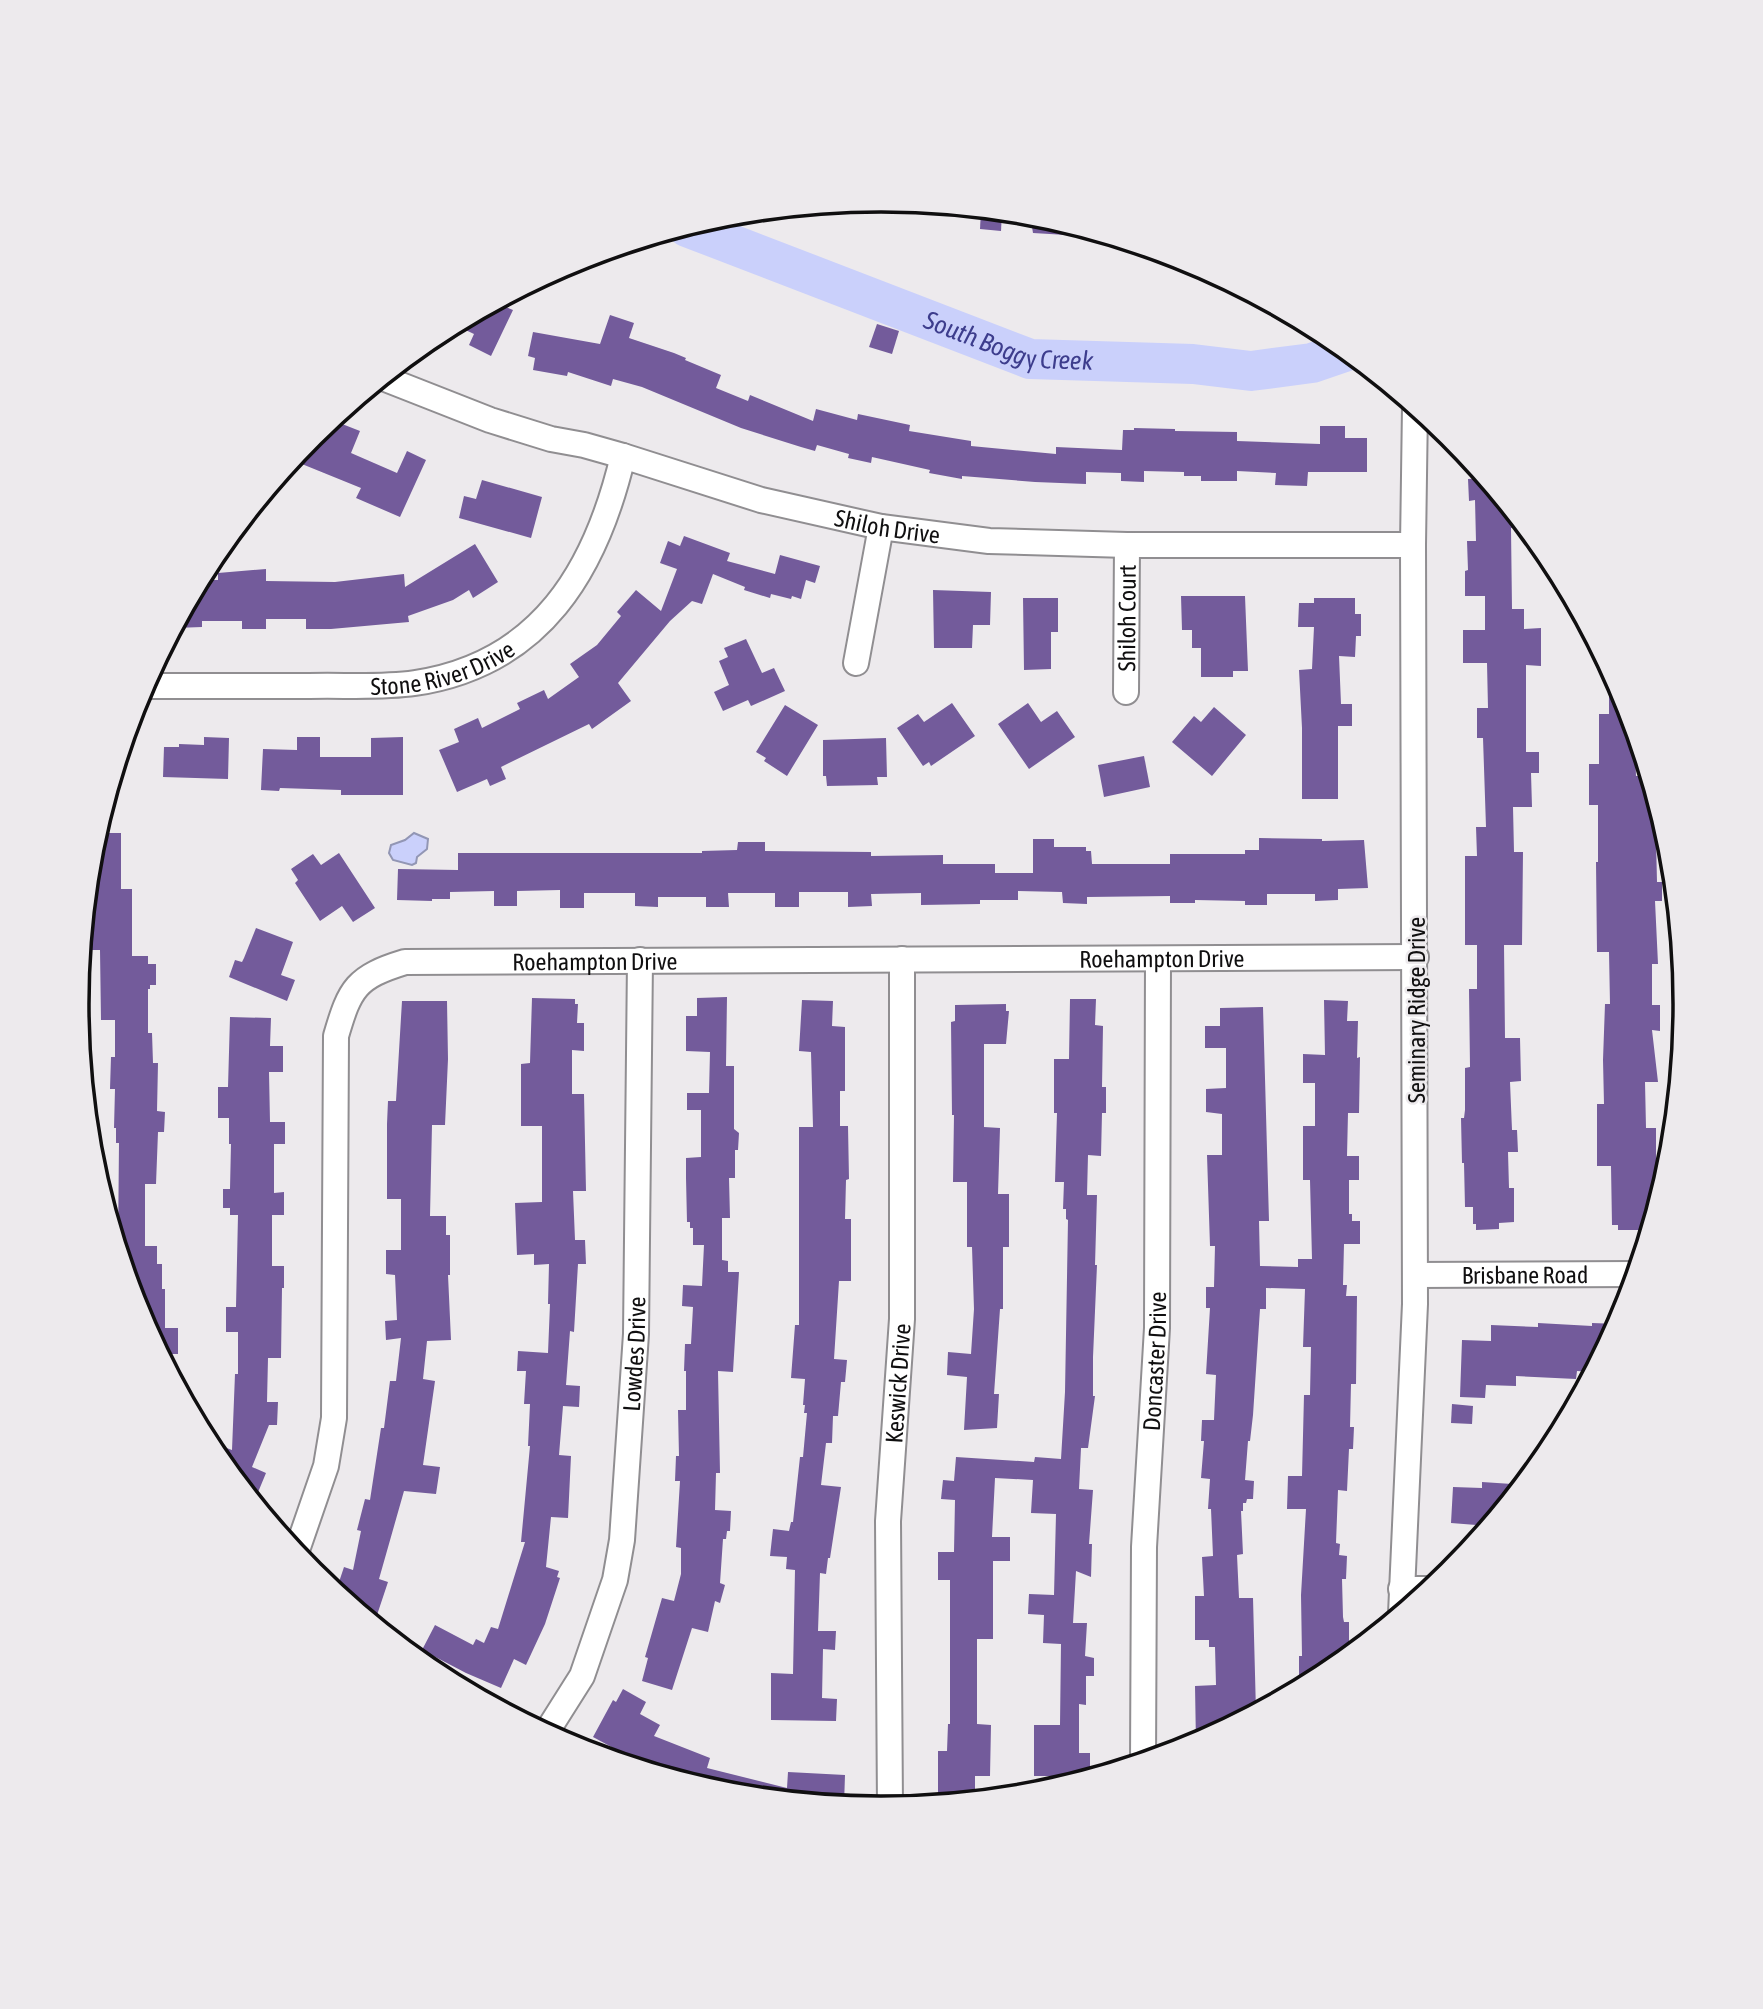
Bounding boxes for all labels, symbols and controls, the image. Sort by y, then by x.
water label: South Boggy Creek [919,304,1094,376]
street label: Shiloh Drive [832,504,942,548]
street label: Shiloh Court [1113,564,1140,672]
street label: Stone River Drive [370,635,519,699]
street label: Seminary Ridge Drive [1403,917,1430,1103]
street label: Roehampton Drive [1079,944,1245,972]
street label: Roehampton Drive [512,947,678,975]
street label: Brisbane Road [1462,1261,1588,1288]
street label: Doncaster Drive [1137,1292,1171,1432]
street label: Lowdes Drive [617,1296,650,1412]
street label: Keswick Drive [880,1323,915,1444]

